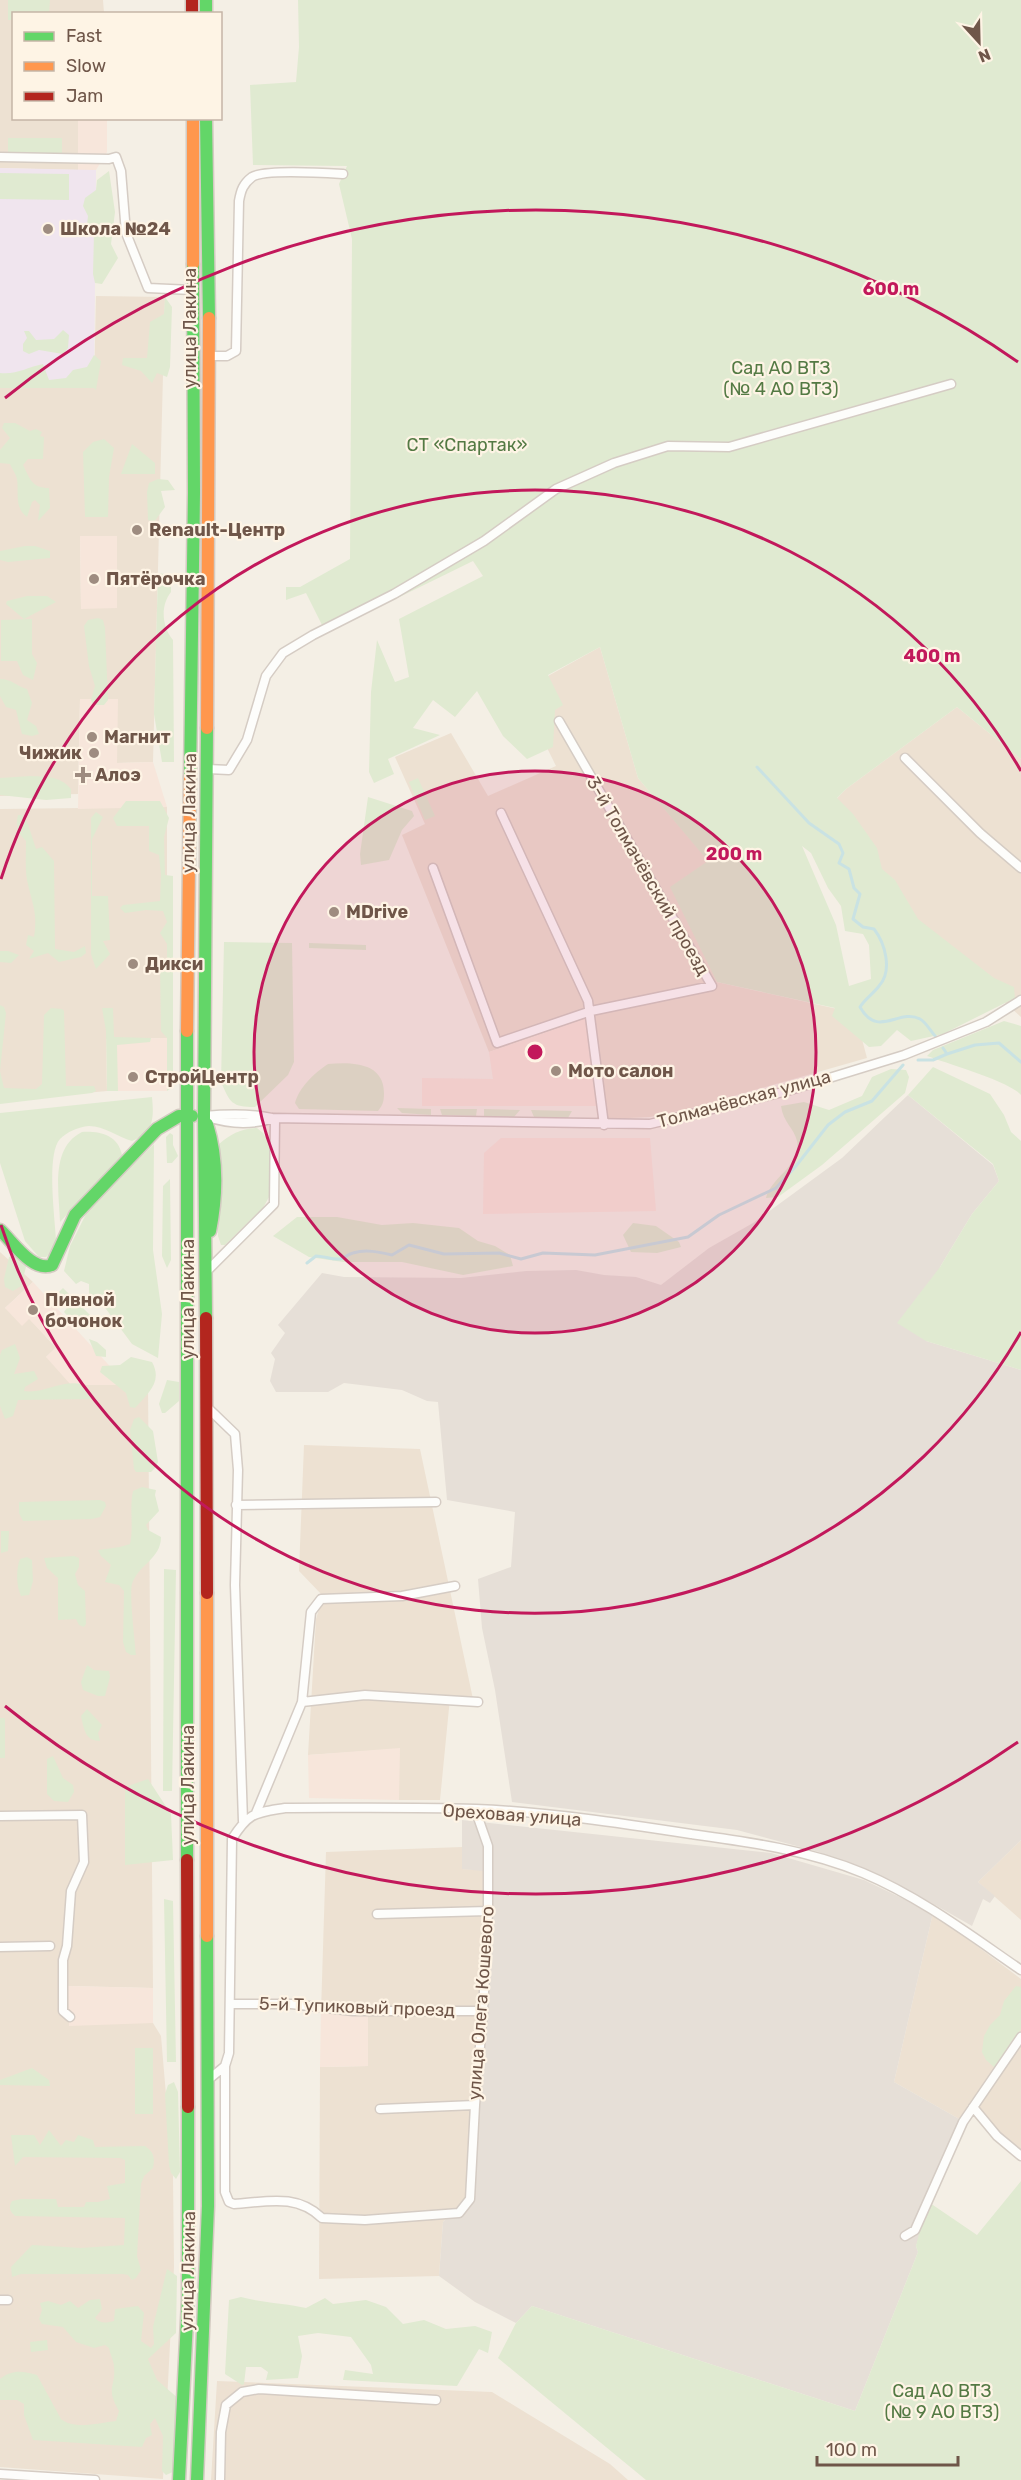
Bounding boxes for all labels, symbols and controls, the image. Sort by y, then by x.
legend [12,12,222,120]
north arrow [949,12,1009,72]
text: Fast [66,25,102,47]
text: N [976,44,993,66]
text: Slow [66,55,106,77]
text: Jam [66,85,103,107]
place label: Школа №24 [60,218,171,240]
marker: Школа №24 [41,222,55,236]
street label: улица Лакина [179,268,201,388]
text: 600 m [863,278,919,300]
park label: Сад АО ВТЗ (№ 4 АО ВТЗ) [723,357,839,400]
park label: СТ «Спартак» [407,434,527,456]
place label: Renault-Центр [149,519,285,541]
marker: Renault-Центр [130,523,144,537]
place label: Пятёрочка [106,568,206,590]
marker: Пятёрочка [87,572,101,586]
text: 400 m [903,645,961,667]
place label: Магнит [104,726,171,748]
marker: Магнит [85,730,99,744]
place label: Чижик [19,742,82,764]
marker: Чижик [87,746,101,760]
street label: улица Лакина [177,753,201,873]
place label: Алоэ [95,764,141,786]
marker: Алоэ [76,768,90,782]
street label: 3-й Толмачёвский проезд [582,773,714,980]
text: 200 m [706,843,762,865]
place label: MDrive [346,901,408,923]
marker: MDrive [327,905,341,919]
place label: Дикси [145,953,203,975]
marker: Дикси [126,957,140,971]
centre of rings [525,1042,545,1062]
place label: Мото салон [568,1060,674,1082]
marker: Мото салон [549,1064,563,1078]
street label: Толмачёвская улица [655,1065,833,1133]
place label: СтройЦентр [145,1066,259,1088]
marker: СтройЦентр [126,1070,140,1084]
street label: улица Лакина [177,1239,199,1359]
place label: Пивной бочонок [45,1289,122,1332]
marker: Пивной бочонок [26,1303,40,1317]
street label: улица Лакина [177,1725,199,1845]
street label: Ореховая улица [442,1799,582,1831]
street label: улица Олега Кошевого [463,1905,499,2101]
street label: 5-й Тупиковый проезд [259,1993,456,2021]
street label: улица Лакина [176,2211,200,2331]
park label: Сад АО ВТЗ (№ 9 АО ВТЗ) [885,2380,999,2423]
scale bar [817,2429,958,2467]
text: 100 m [826,2439,877,2461]

